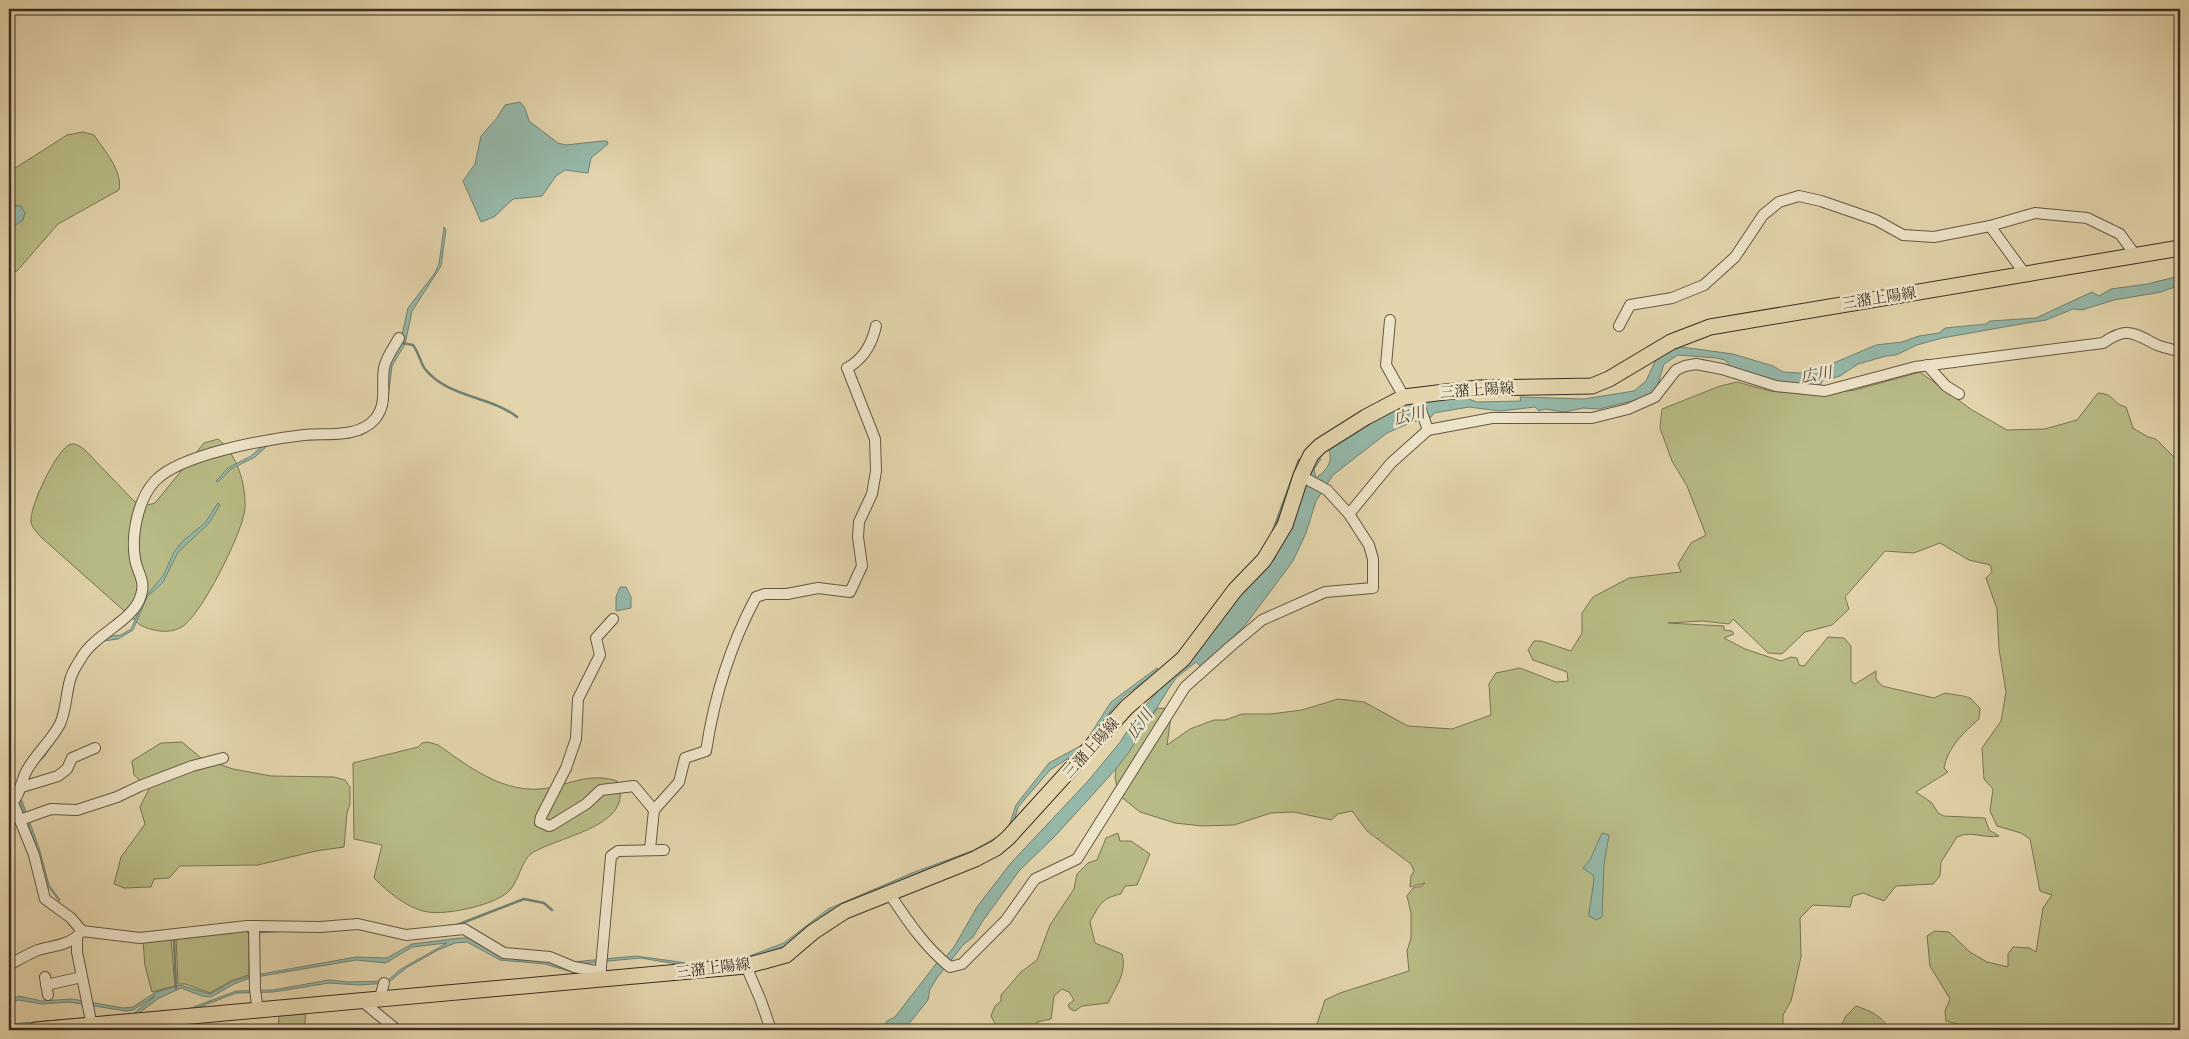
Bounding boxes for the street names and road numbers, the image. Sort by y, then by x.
street label: 三潴上陽線 [1841,284,1917,313]
street label: 三潴上陽線 [1439,379,1515,402]
street label: 三潴上陽線 [1060,715,1123,782]
street label: 三潴上陽線 [675,955,751,982]

